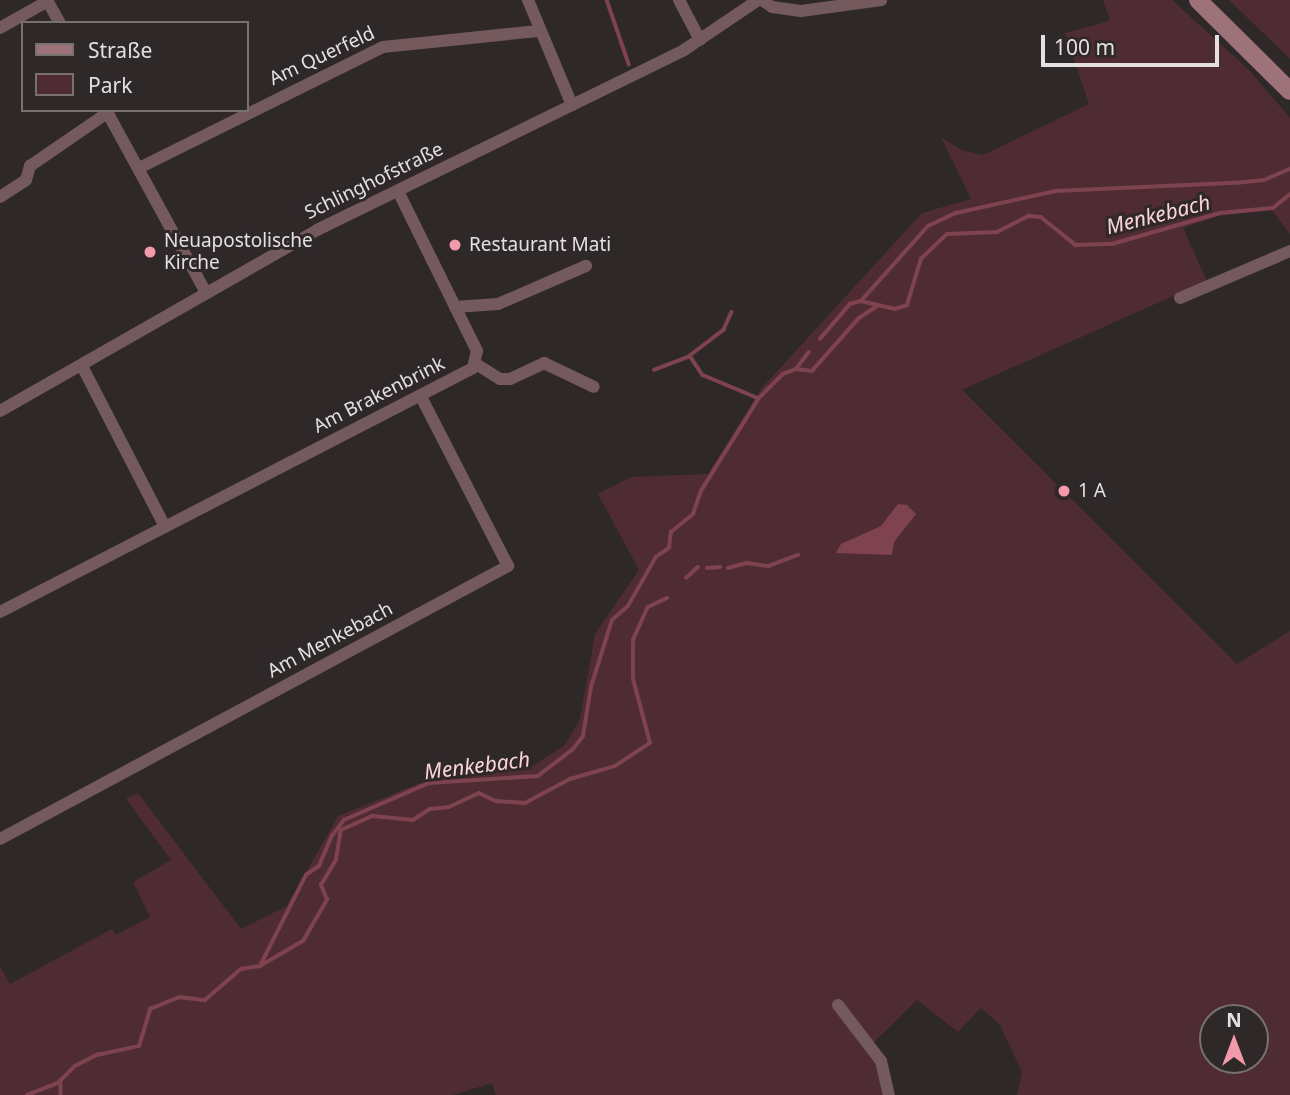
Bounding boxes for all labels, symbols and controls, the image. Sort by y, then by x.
legend [21,21,248,112]
scale bar [1045,21,1224,65]
street label: Am Querfeld [266,22,378,90]
text: 100 m [1054,33,1115,61]
text: Straße [88,36,152,64]
text: Park [88,71,132,99]
street label: Schlinghofstraße [301,138,447,224]
water label: Menkebach [1103,189,1213,239]
place label: Neuapostolische Kirche [164,230,313,274]
place label: Restaurant Mati [469,234,611,256]
marker: Restaurant Mati [447,237,463,253]
marker: Neuapostolische Kirche [142,244,158,260]
street label: Am Brakenbrink [310,352,448,438]
place label: 1 A [1078,480,1106,502]
marker: 1 A [1056,483,1072,499]
street label: Am Menkebach [263,597,397,683]
water label: Menkebach [423,746,531,784]
north arrow [1199,1004,1269,1074]
text: N [1226,1007,1242,1033]

